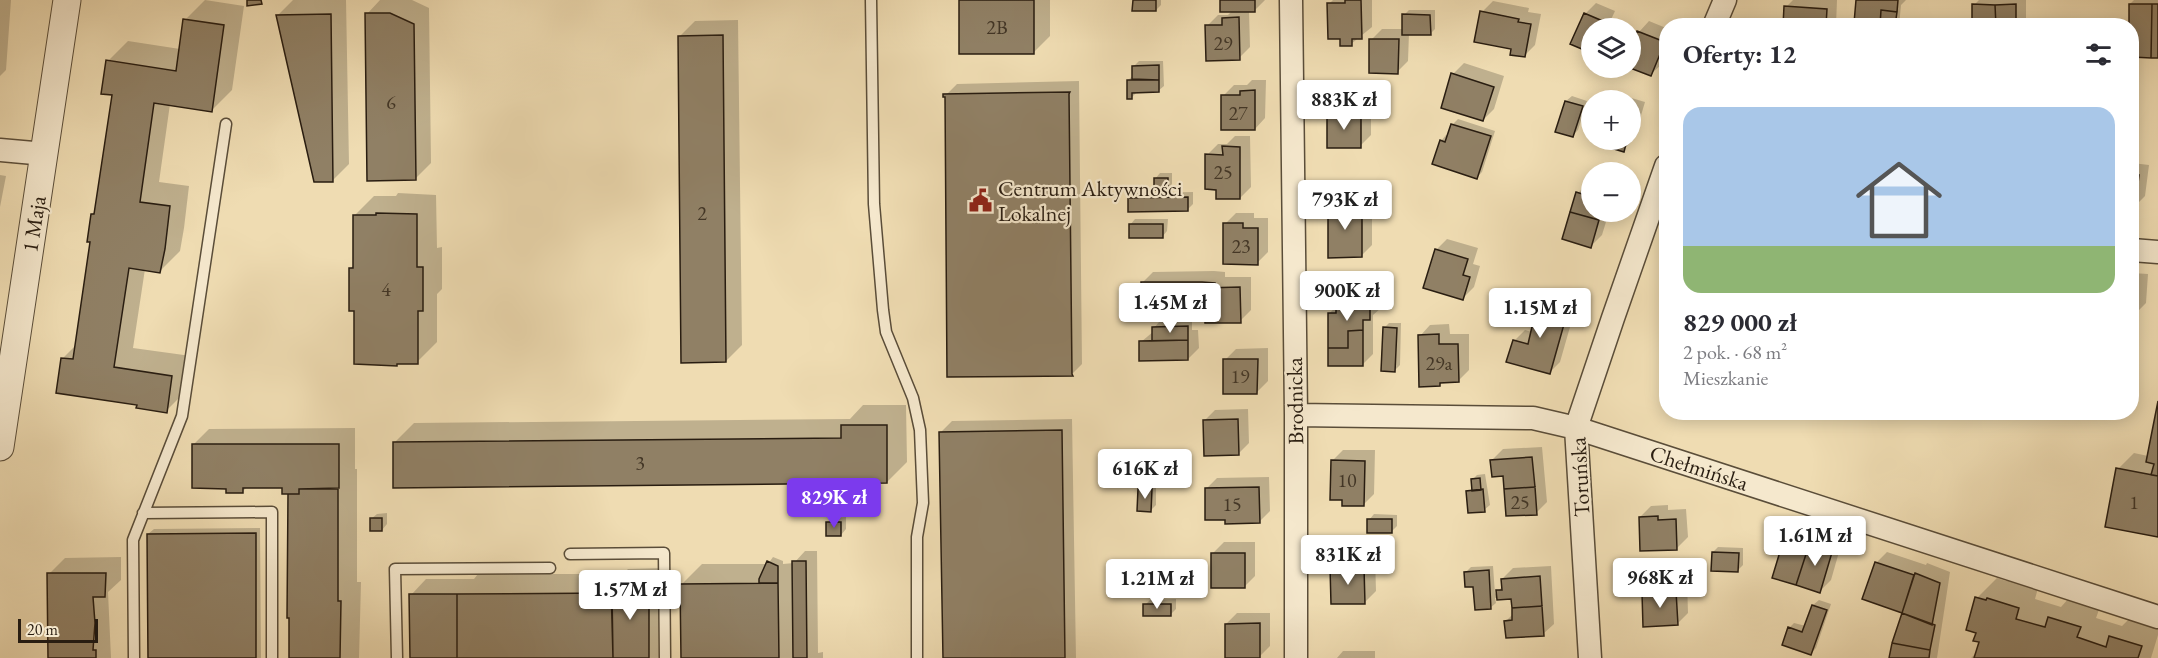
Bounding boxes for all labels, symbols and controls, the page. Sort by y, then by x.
house number: 2B [986,14,1008,40]
map controls [1581,18,1641,222]
button: layers [1581,18,1641,78]
house number: 29 [1213,30,1233,56]
text: Oferty: 12 [1683,37,1796,71]
icon: filters [2082,38,2115,71]
pin: 883K zł [1289,80,1399,131]
text: 883K zł [1311,86,1377,112]
house number: 6 [386,89,396,115]
button: + [1581,90,1641,150]
house number: 27 [1228,100,1248,126]
icon: home [1845,146,1953,254]
house number: 25 [1213,159,1233,185]
button: − [1581,162,1641,222]
place label: Centrum Aktywności Lokalnej [998,174,1182,228]
pin: 793K zł [1290,180,1400,231]
text: 793K zł [1312,186,1378,212]
public building icon: Centrum Aktywności Lokalnej [967,188,993,214]
street label: 1 Maja [15,194,53,254]
house number: 2 [697,200,707,226]
house number: 23 [1231,233,1251,259]
pin: 900K zł [1292,271,1402,322]
house number: 4 [381,276,391,302]
text: 900K zł [1314,277,1380,303]
pin: 1.45M zł [1108,283,1232,334]
pin: 1.15M zł [1478,288,1602,339]
text: 1.45M zł [1133,289,1207,315]
text: 1.15M zł [1503,294,1577,320]
text: 829 000 zł [1683,305,1797,339]
text: 2 pok. · 68 m² [1683,339,1787,365]
house number: 29a [1425,350,1453,376]
street label: Brodnicka [1280,357,1310,445]
house number: 19 [1230,363,1250,389]
text: Mieszkanie [1683,365,1768,391]
street label: Toruńska [1563,436,1597,518]
street label: Chełmińska [1646,438,1752,498]
pin: 616K zł [1090,449,1200,500]
house number: 3 [635,450,645,476]
text: 616K zł [1112,455,1178,481]
house number: 10 [1337,467,1357,493]
pin: 829K zł [779,478,889,529]
text: 829K zł [801,484,867,510]
house number: 25 [1510,489,1530,515]
house number: 1 [2129,489,2139,515]
house number: 15 [1222,491,1242,517]
pin: 1.61M zł [1753,516,1877,567]
text: 1.61M zł [1778,522,1852,548]
pin: 831K zł [1293,535,1403,586]
text: 831K zł [1315,541,1381,567]
pin: 968K zł [1605,558,1715,609]
pin: 1.21M zł [1095,559,1219,610]
text: 968K zł [1627,564,1693,590]
text: 1.21M zł [1120,565,1194,591]
pin: 1.57M zł [568,570,692,621]
text: 1.57M zł [593,576,667,602]
scale bar [18,616,98,644]
text: 20 m [27,619,58,640]

